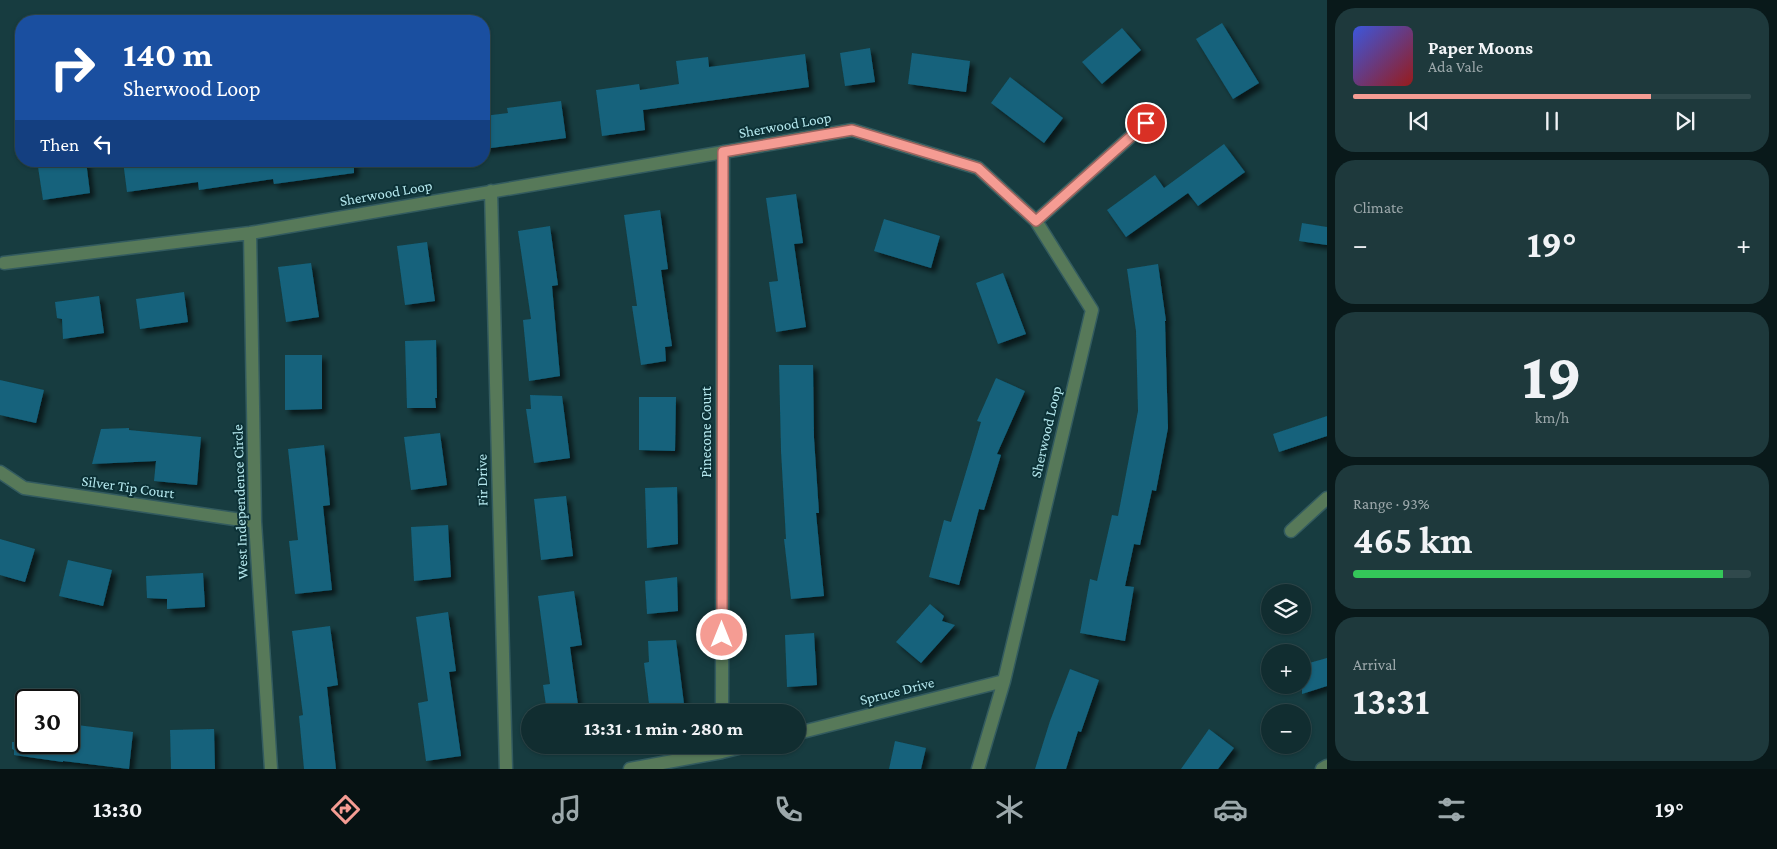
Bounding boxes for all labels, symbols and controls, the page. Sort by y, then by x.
icon: right [40,35,105,100]
text: 140 m [123,35,213,74]
text: Paper Moons [1428,37,1533,58]
text: Ada Vale [1428,58,1483,75]
text: Sherwood Loop [123,76,261,101]
pin [1125,102,1167,144]
icon: previous [1405,107,1433,135]
icon: pause [1538,107,1566,135]
icon: next [1671,107,1699,135]
street label: Sherwood Loop [737,109,833,142]
icon: arrive [1132,109,1160,137]
icon: left [89,130,117,158]
text: Then [40,134,79,155]
street label: Sherwood Loop [338,177,434,210]
text: Climate [1353,199,1403,216]
text: 19° [1527,223,1577,265]
text: − [1353,229,1368,260]
text: + [1736,229,1751,260]
text: 19 [1522,340,1582,412]
street label: Sherwood Loop [1028,384,1065,480]
street label: Pinecone Court [698,385,714,478]
text: km/h [1535,409,1569,426]
street label: West Independence Circle [229,424,252,580]
street label: Fir Drive [474,453,490,506]
street label: Silver Tip Court [80,473,176,503]
text: Range · 93% [1353,495,1430,512]
text: 465 km [1353,519,1472,561]
map controls [1261,584,1311,754]
button: layers [1261,584,1311,634]
position arrow [695,608,747,660]
button: + [1261,644,1311,694]
text: Arrival [1353,656,1397,673]
street label: Spruce Drive [858,674,937,709]
text: 13:31 [1353,680,1429,722]
speed limit sign: 30 [15,689,80,754]
button: − [1261,704,1311,754]
text: 13:31 · 1 min · 280 m [584,718,743,739]
icon: directions [328,792,363,827]
icon: music [549,792,584,827]
icon: phone [771,792,806,827]
icon: climate [992,792,1027,827]
icon: car [1213,792,1248,827]
icon: filters [1434,792,1469,827]
text: 13:30 [93,797,142,822]
text: 19° [1655,797,1684,822]

